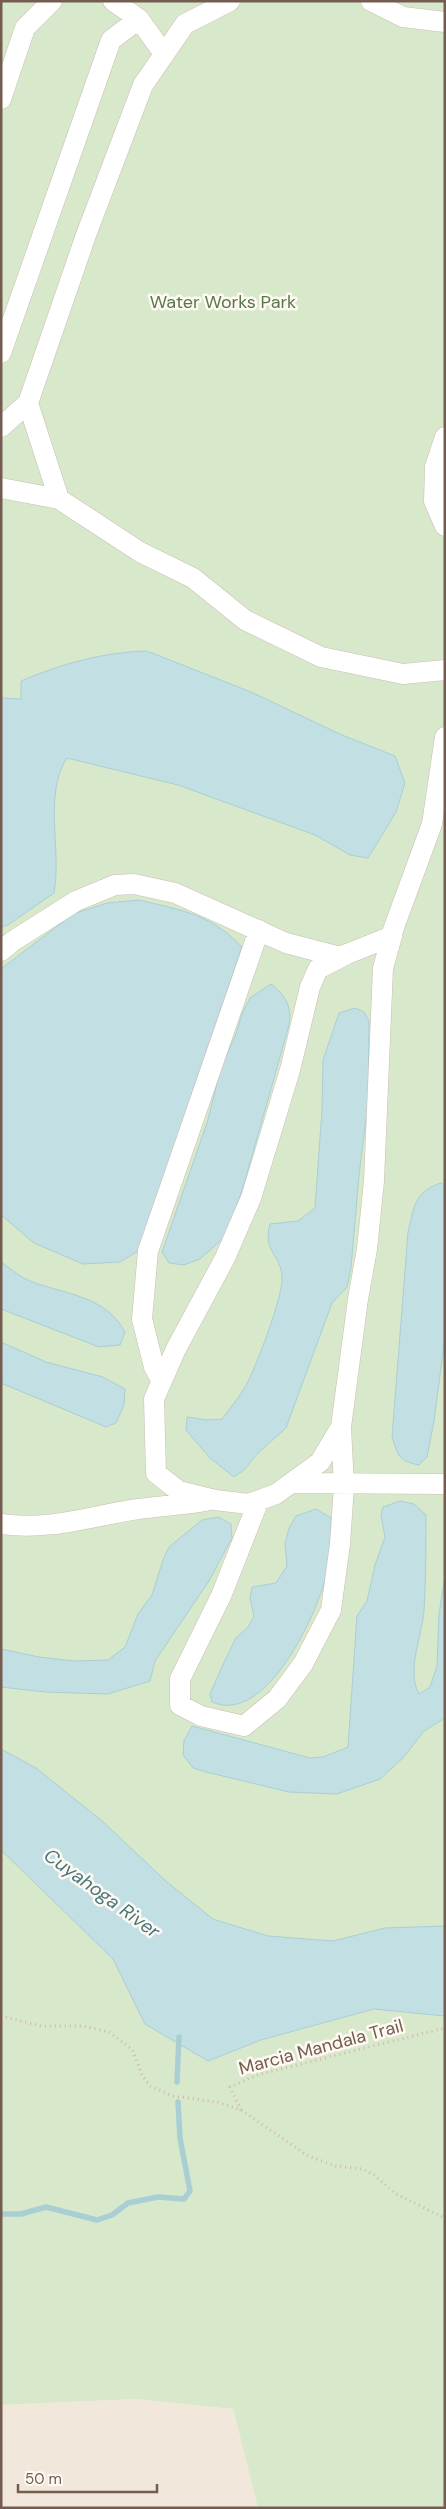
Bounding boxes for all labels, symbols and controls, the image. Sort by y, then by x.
park label: Water Works Park [150,290,296,314]
water label: Cuyahoga River [39,1843,166,1944]
street label: Marcia Mandala Trail [236,2014,406,2080]
scale bar [18,2462,156,2494]
text: 50 m [25,2469,62,2489]

